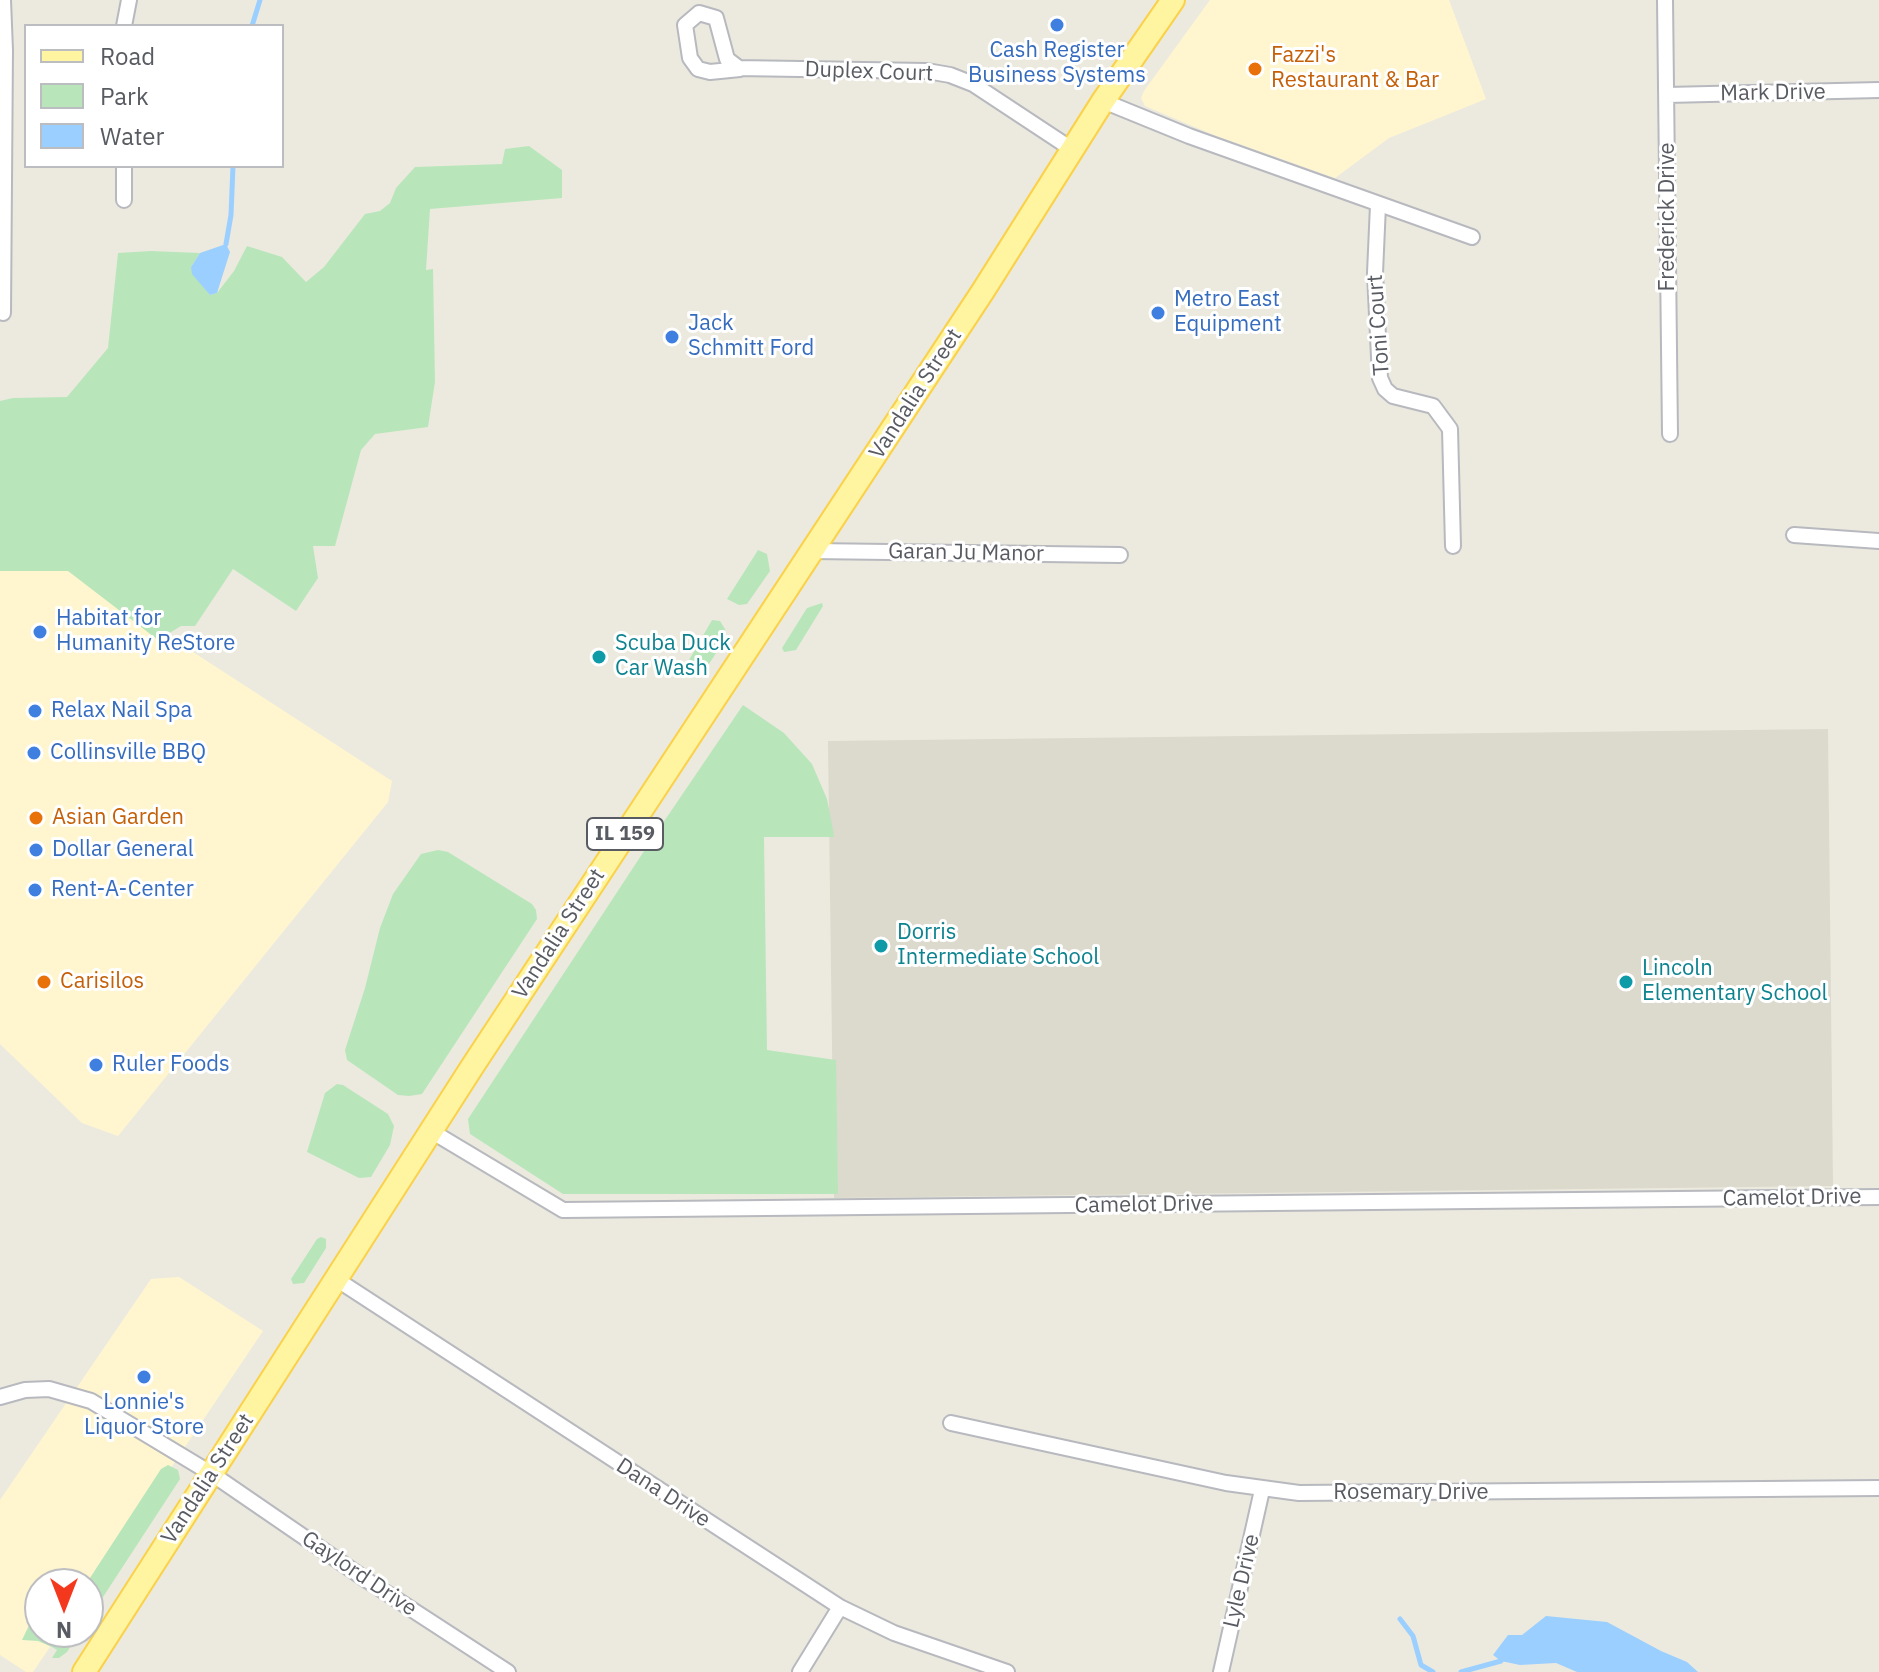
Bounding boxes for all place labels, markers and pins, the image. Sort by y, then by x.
marker: Cash Register Business Systems [1048,16,1066,34]
place label: Cash Register Business Systems [968,38,1146,90]
place label: Fazzi's Restaurant & Bar [1271,43,1439,94]
marker: Fazzi's Restaurant & Bar [1246,60,1264,78]
place label: Metro East Equipment [1174,287,1282,338]
marker: Metro East Equipment [1149,304,1167,322]
place label: Jack Schmitt Ford [688,311,814,362]
marker: Jack Schmitt Ford [663,328,681,346]
place label: Habitat for Humanity ReStore [56,606,235,658]
marker: Habitat for Humanity ReStore [31,623,49,641]
place label: Scuba Duck Car Wash [615,631,731,682]
marker: Scuba Duck Car Wash [590,648,608,666]
place label: Relax Nail Spa [51,698,192,724]
marker: Relax Nail Spa [26,702,44,720]
place label: Collinsville BBQ [50,740,206,766]
marker: Collinsville BBQ [25,744,43,762]
place label: Asian Garden [52,805,184,831]
marker: Asian Garden [27,809,45,827]
place label: Dollar General [52,837,194,863]
marker: Dollar General [27,841,45,859]
place label: Rent-A-Center [51,877,194,903]
marker: Rent-A-Center [26,881,44,899]
place label: Dorris Intermediate School [897,920,1099,972]
marker: Dorris Intermediate School [872,937,890,955]
place label: Lincoln Elementary School [1642,956,1828,1008]
place label: Carisilos [60,969,144,995]
marker: Carisilos [35,973,53,991]
marker: Lincoln Elementary School [1617,973,1635,991]
place label: Ruler Foods [112,1052,230,1078]
marker: Ruler Foods [87,1056,105,1074]
marker: Lonnie's Liquor Store [135,1368,153,1386]
place label: Lonnie's Liquor Store [84,1390,204,1442]

